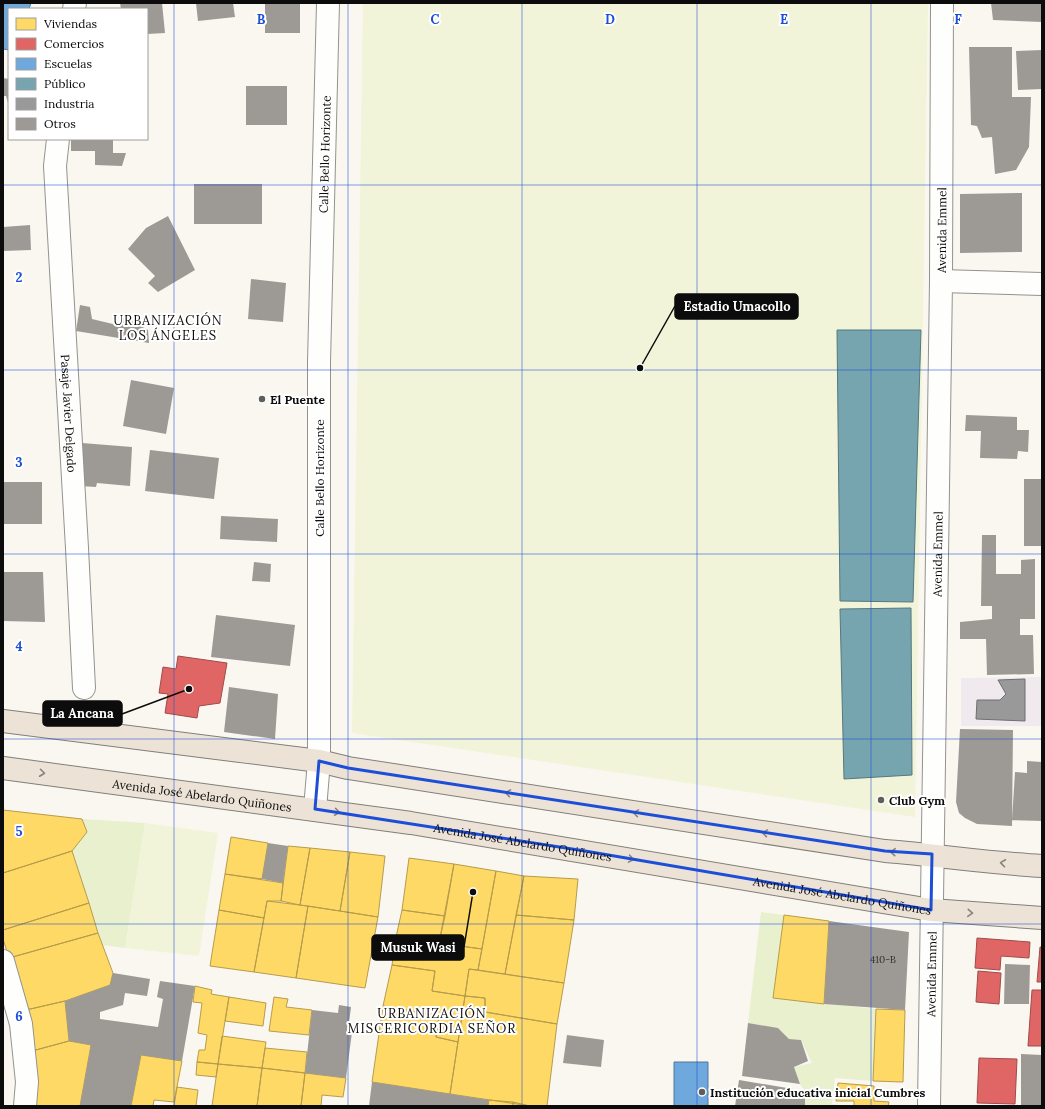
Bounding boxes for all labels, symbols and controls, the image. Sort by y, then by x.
legend [8,8,148,140]
text: B [257,11,266,28]
text: C [431,11,440,28]
text: D [605,11,615,28]
text: E [780,11,788,28]
text: F [954,11,962,28]
text: Viviendas [43,16,98,31]
text: Comercios [44,36,105,51]
text: Escuelas [44,56,93,71]
text: Público [44,76,85,91]
street label: Calle Bello Horizonte [315,95,333,213]
text: Industria [44,96,95,111]
text: Otros [44,116,76,131]
street label: Avenida Emmel [934,187,949,274]
text: 2 [16,269,23,286]
callout: Estadio Umacollo [675,294,798,319]
text: Estadio Umacollo [683,298,791,315]
district label: URBANIZACIÓN LOS ÁNGELES [113,312,223,344]
street label: Pasaje Javier Delgado [58,354,80,473]
place label: El Puente [270,392,325,407]
marker: El Puente [257,394,267,404]
street label: Calle Bello Horizonte [312,419,327,537]
text: 3 [15,454,23,471]
street label: Avenida Emmel [929,511,945,598]
text: 4 [15,638,23,655]
callout: La Ancana [43,701,122,726]
text: La Ancana [50,705,114,722]
one-way arrow [39,768,45,777]
street label: Avenida José Abelardo Quiñones [111,775,293,814]
one-way arrow [505,789,511,798]
place label: Club Gym [889,793,945,808]
marker: Club Gym [876,795,886,805]
one-way arrow [334,807,340,816]
one-way arrow [633,809,640,818]
street label: Avenida José Abelardo Quiñones [432,819,613,864]
text: 5 [15,823,23,840]
one-way arrow [762,829,768,838]
one-way arrow [890,847,896,856]
one-way arrow [628,854,634,863]
one-way arrow [1000,859,1006,868]
street label: Avenida José Abelardo Quiñones [751,873,933,918]
one-way arrow [967,908,973,917]
street label: Avenida Emmel [923,931,939,1018]
callout: Musuk Wasi [372,935,464,960]
text: Musuk Wasi [380,939,456,956]
house number: 410-B [870,953,896,966]
district label: URBANIZACIÓN MISCERICORDIA SEÑOR [348,1005,516,1037]
text: 6 [15,1008,23,1025]
place label: Institución educativa inicial Cumbres [710,1085,926,1100]
marker: Institución educativa inicial Cumbres [697,1087,707,1097]

